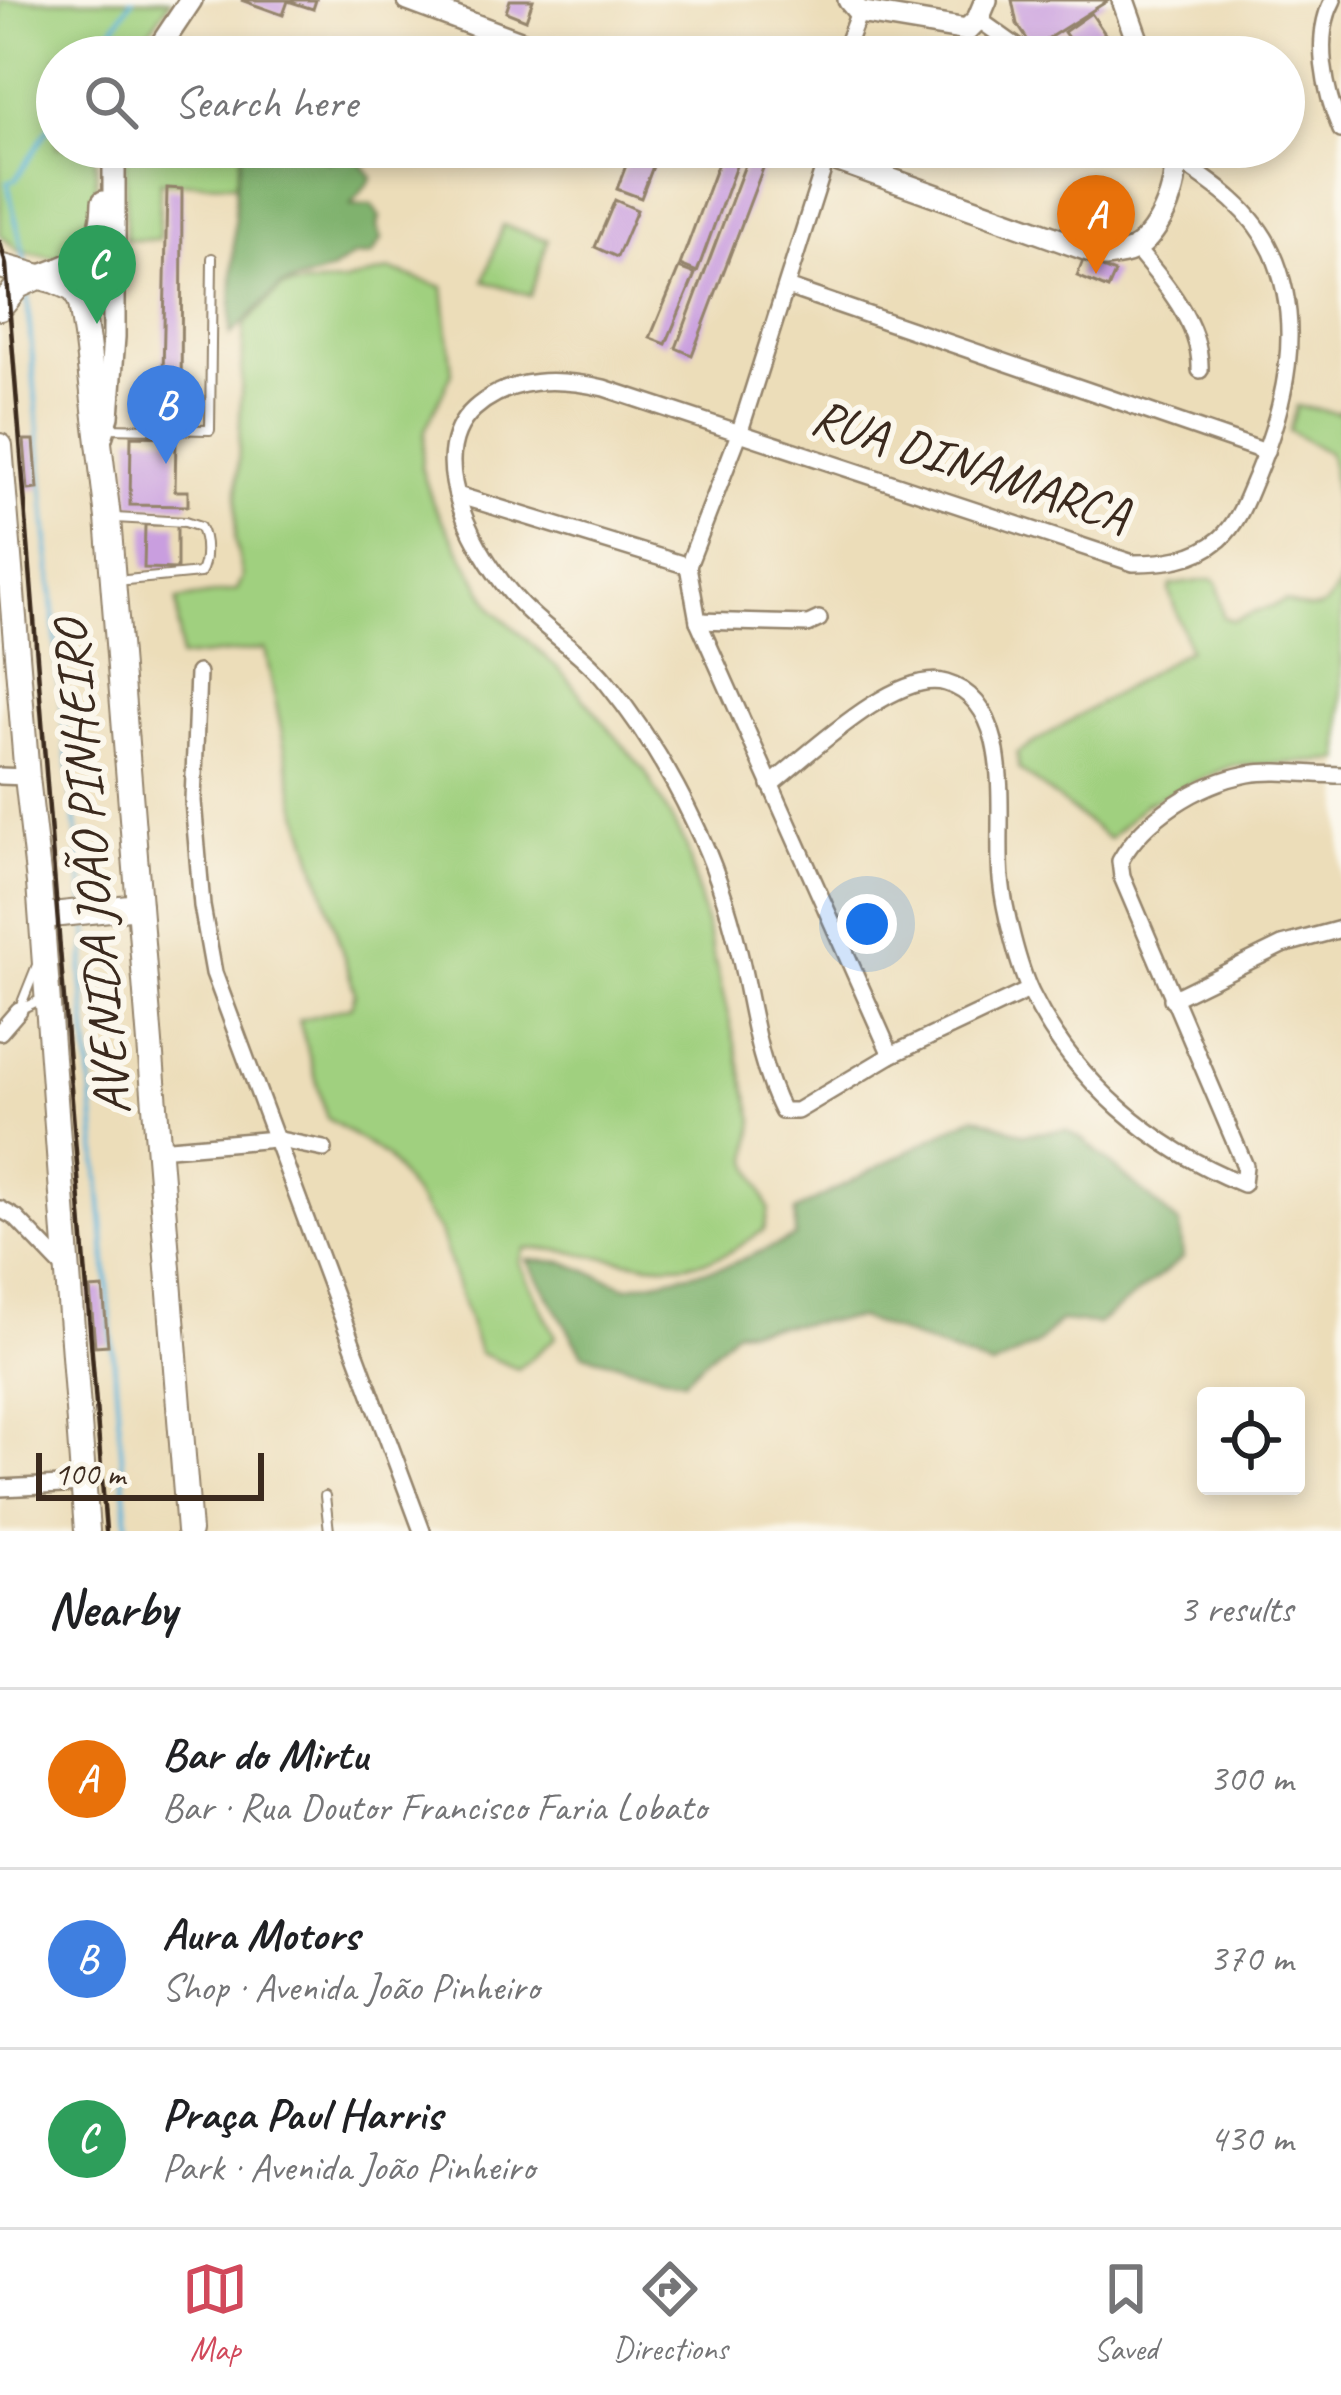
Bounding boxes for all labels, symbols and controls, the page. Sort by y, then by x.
search box [36,36,1305,168]
icon: search [78,69,144,135]
text: Search here [174,74,357,131]
pin: A [1057,175,1135,274]
pin: C [58,225,136,324]
pin: B [127,365,205,464]
street label: RUA DINAMARCA [804,384,1139,547]
street label: AVENIDA JOÃO PINHEIRO [37,613,144,1118]
your location [837,894,897,954]
map controls [1197,1387,1305,1495]
button: locate [1197,1387,1305,1495]
scale bar [36,1447,264,1500]
text: 100 m [54,1453,125,1495]
text: Nearby [48,1577,176,1641]
text: 3 results [1179,1585,1293,1634]
text: Bar do Mirtu [162,1726,367,1783]
text: A [77,1754,97,1803]
text: 300 m [1209,1754,1293,1803]
text: Bar · Rua Doutor Francisco Faria Lobato [162,1783,706,1832]
text: Aura Motors [162,1906,359,1963]
text: B [77,1934,97,1983]
text: 370 m [1209,1934,1293,1983]
text: Shop · Avenida João Pinheiro [162,1963,539,2012]
text: Praça Paul Harris [162,2086,442,2143]
text: C [78,2114,96,2163]
text: 430 m [1209,2114,1293,2163]
text: Park · Avenida João Pinheiro [162,2143,535,2192]
tab: Map [182,2256,248,2370]
tab: Directions [613,2256,728,2370]
tab: Saved [1093,2256,1159,2370]

